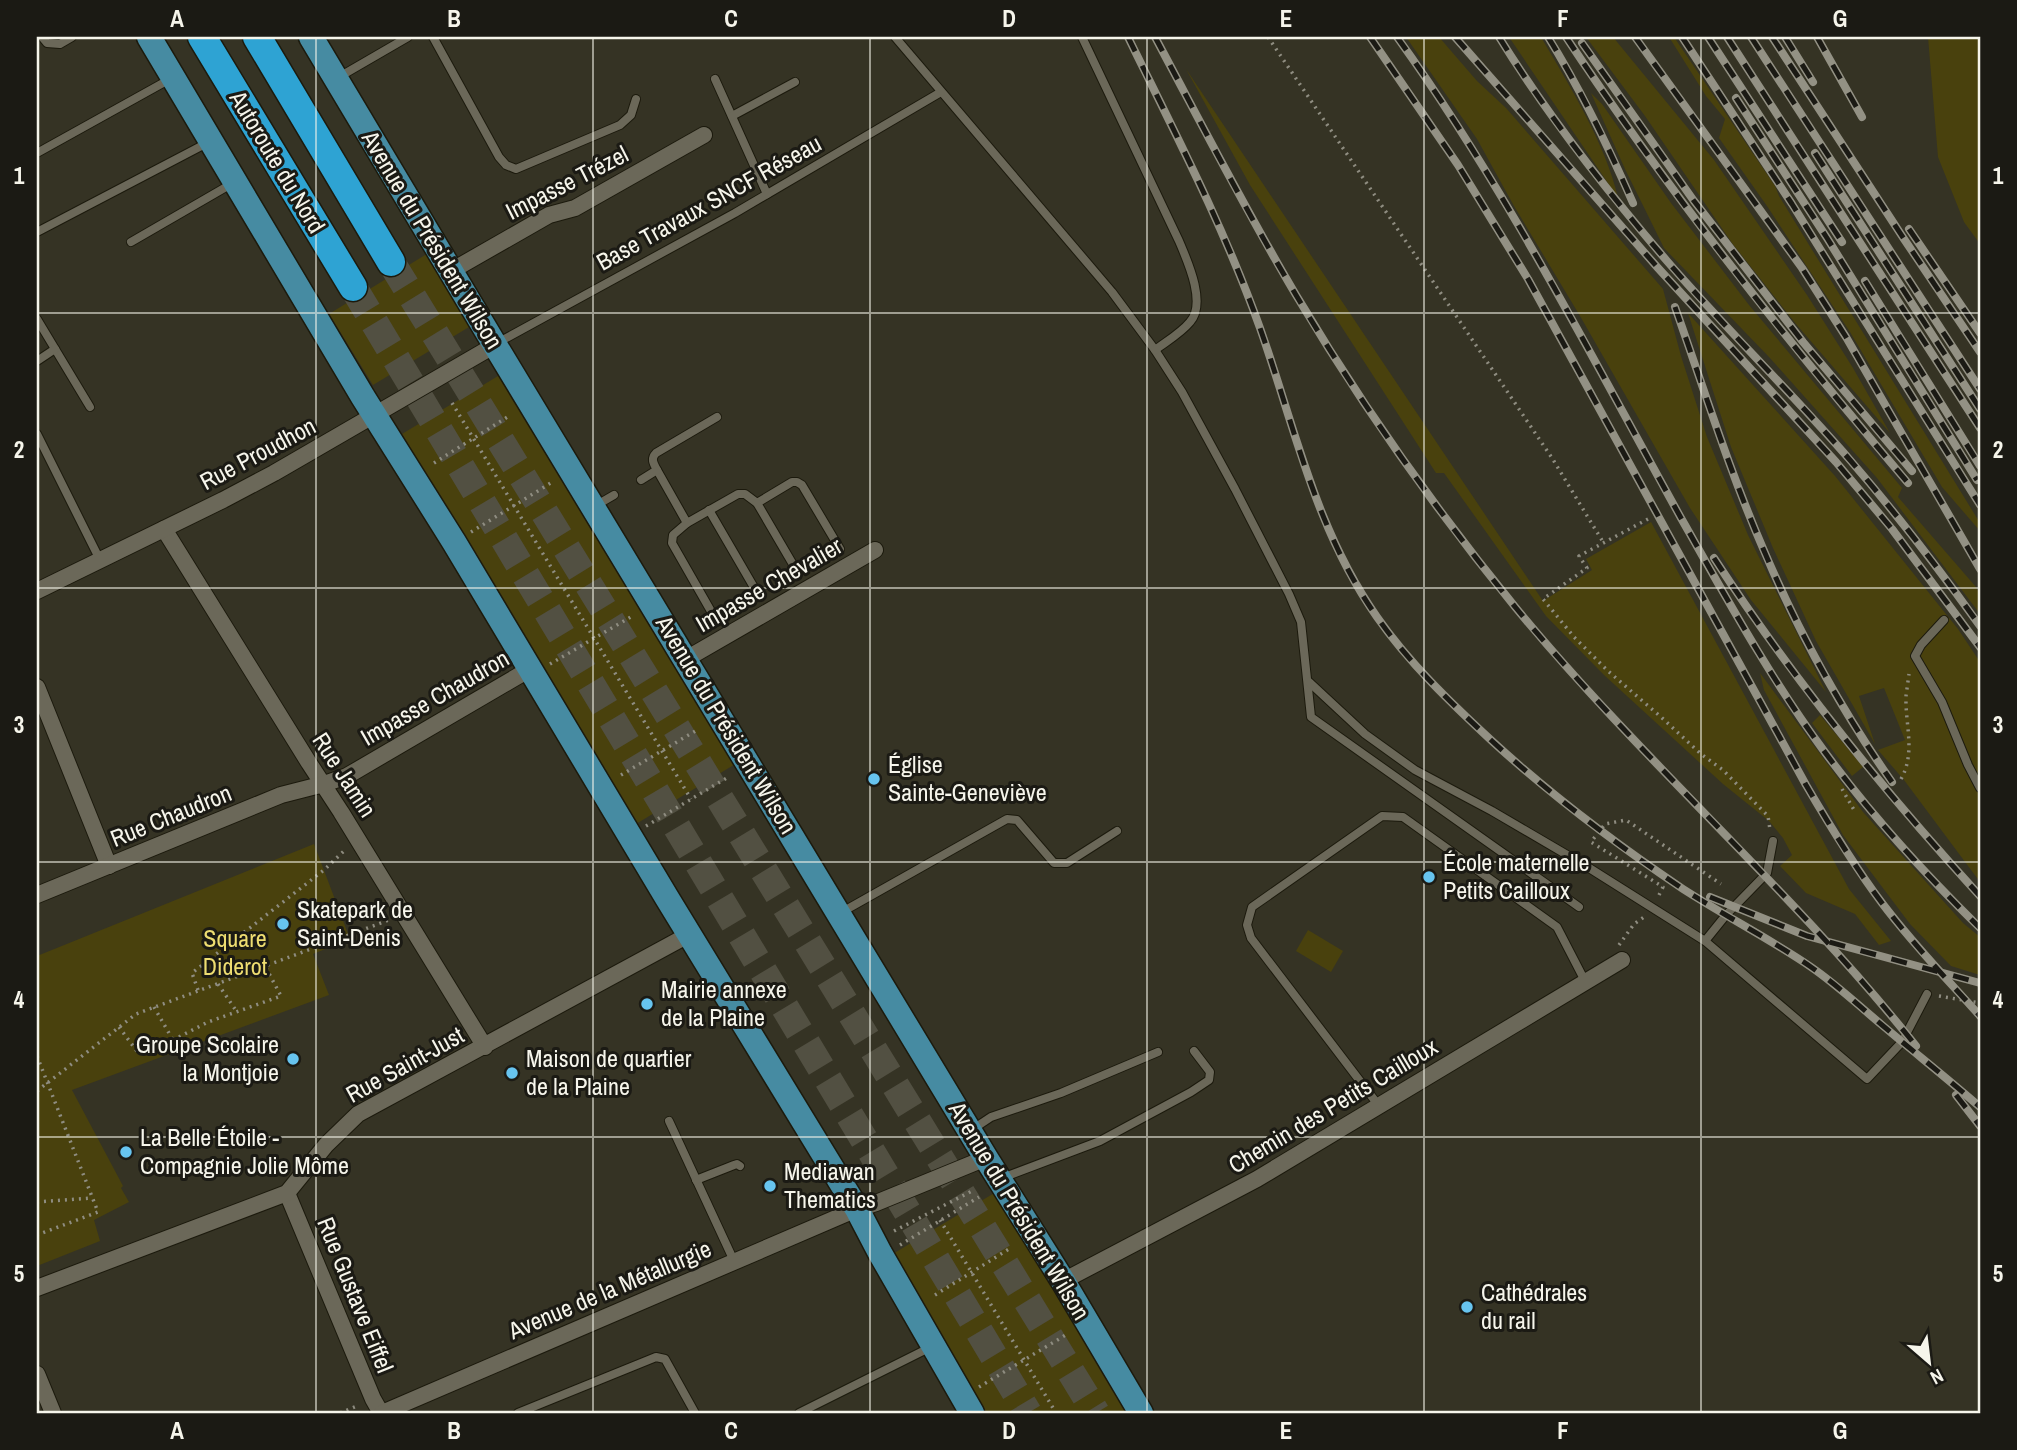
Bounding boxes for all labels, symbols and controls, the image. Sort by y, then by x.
text: A [170,3,184,34]
text: B [447,3,461,34]
text: C [724,3,738,34]
text: D [1002,3,1016,34]
text: E [1280,3,1292,34]
text: F [1557,3,1569,34]
text: G [1833,3,1847,34]
street label: Autoroute du Nord [222,83,333,239]
street label: Avenue du Président Wilson [354,124,511,354]
street label: Base Travaux SNCF Réseau [590,127,827,277]
street label: Impasse Trézel [500,138,633,227]
text: 1 [14,160,25,191]
text: 1 [1993,160,2004,191]
street label: Rue Proudhon [194,409,321,497]
text: 2 [14,434,24,465]
text: 2 [1993,434,2003,465]
street label: Impasse Chevalier [689,529,848,639]
street label: Avenue du Président Wilson [648,609,805,839]
street label: Impasse Chaudron [354,642,515,753]
text: 3 [14,709,24,740]
text: 3 [1993,709,2003,740]
street label: Rue Jamin [306,726,384,823]
place label: Église Sainte-Geneviève [888,748,1047,808]
marker: Église Sainte-Geneviève [866,771,882,787]
street label: Rue Chaudron [105,776,236,854]
place label: École maternelle Petits Cailloux [1443,846,1590,906]
marker: École maternelle Petits Cailloux [1421,869,1437,885]
place label: Skatepark de Saint-Denis [297,893,413,953]
marker: Skatepark de Saint-Denis [275,916,291,932]
park label: Square Diderot [203,922,268,982]
place label: Mairie annexe de la Plaine [661,973,787,1033]
text: 4 [14,984,25,1015]
text: 4 [1993,984,2004,1015]
marker: Mairie annexe de la Plaine [639,996,655,1012]
street label: Rue Saint-Just [340,1018,470,1110]
place label: Groupe Scolaire la Montjoie [136,1028,279,1088]
street label: Chemin des Petits Cailloux [1222,1030,1443,1180]
place label: Maison de quartier de la Plaine [526,1042,692,1102]
marker: Groupe Scolaire la Montjoie [285,1051,301,1067]
marker: Maison de quartier de la Plaine [504,1065,520,1081]
street label: Avenue du Président Wilson [941,1095,1098,1325]
place label: La Belle Étoile - Compagnie Jolie Môme [140,1121,349,1181]
marker: La Belle Étoile - Compagnie Jolie Môme [118,1144,134,1160]
place label: Mediawan Thematics [784,1155,876,1215]
marker: Mediawan Thematics [762,1178,778,1194]
street label: Rue Gustave Eiffel [310,1212,402,1377]
street label: Avenue de la Métallurgie [502,1232,716,1347]
text: 5 [14,1258,24,1289]
text: 5 [1993,1258,2003,1289]
place label: Cathédrales du rail [1481,1276,1587,1336]
marker: Cathédrales du rail [1459,1299,1475,1315]
north arrow [1895,1328,1965,1398]
text: N [1926,1363,1948,1391]
text: A [170,1415,184,1446]
text: B [447,1415,461,1446]
text: C [724,1415,738,1446]
text: D [1002,1415,1016,1446]
text: E [1280,1415,1292,1446]
text: F [1557,1415,1569,1446]
text: G [1833,1415,1847,1446]

